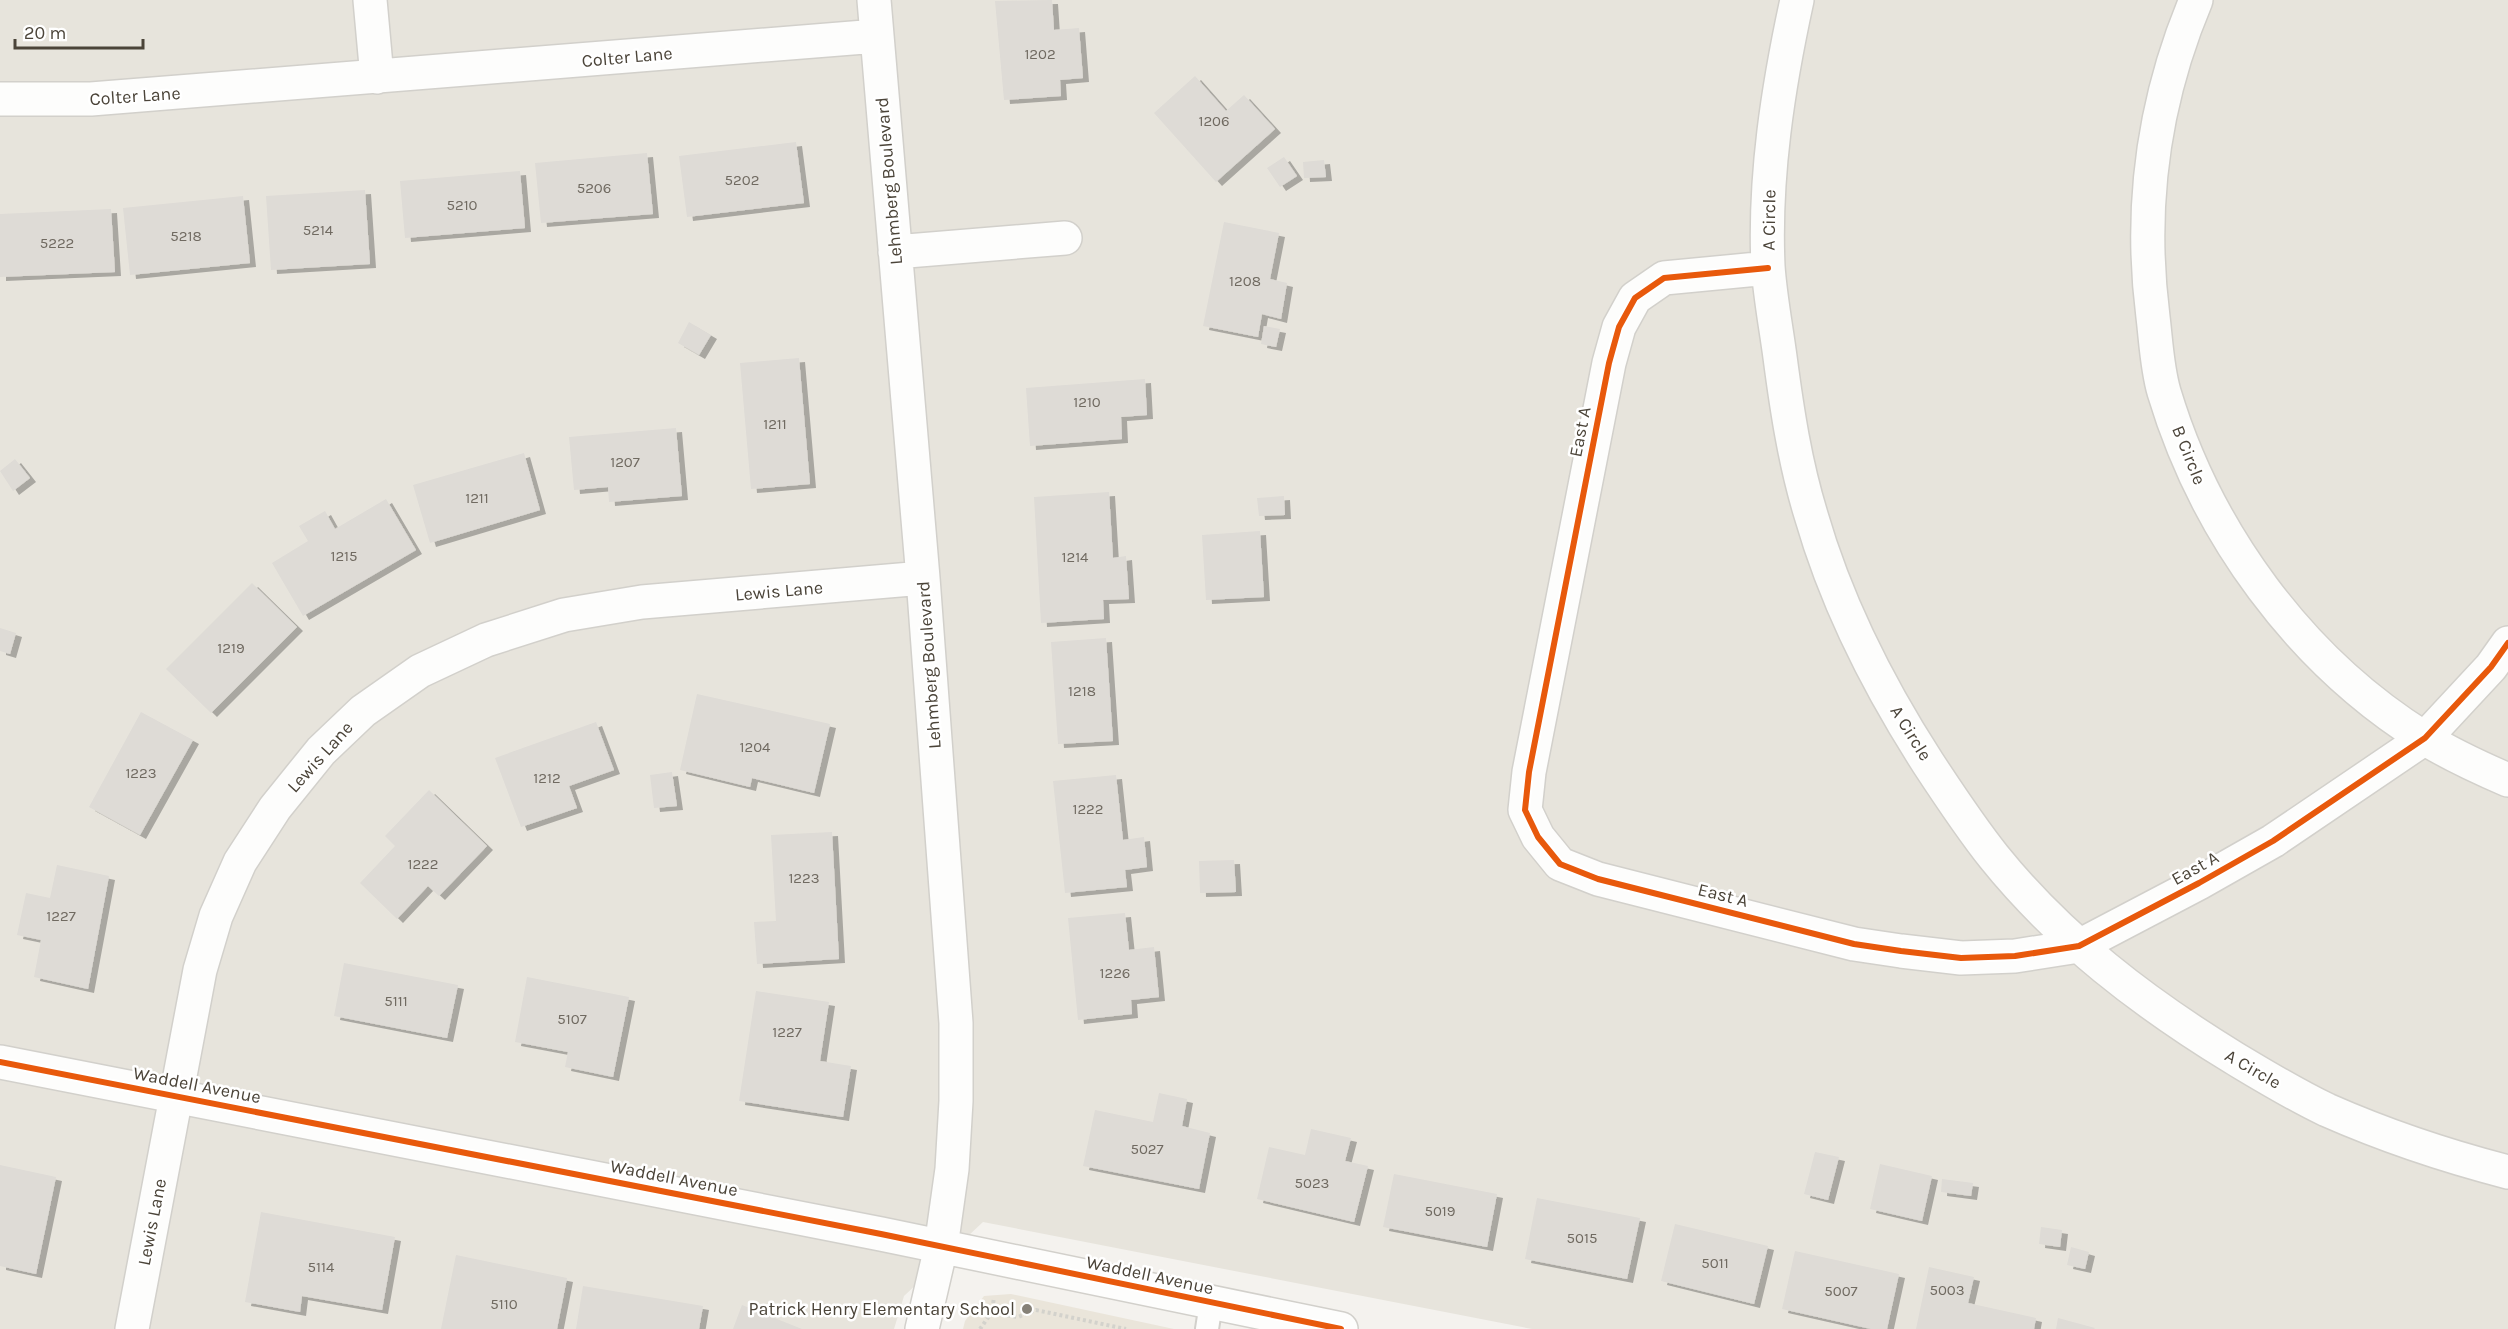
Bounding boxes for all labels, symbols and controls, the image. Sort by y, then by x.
scale bar [15,12,142,50]
text: 20 m [24,22,66,44]
street label: Colter Lane [581,42,673,72]
house number: 1202 [1024,45,1056,63]
street label: Colter Lane [89,82,181,110]
street label: Lehmberg Boulevard [871,96,907,266]
house number: 1206 [1198,112,1230,130]
house number: 5202 [725,171,759,189]
house number: 5206 [577,179,611,197]
street label: A Circle [1757,189,1781,251]
house number: 5210 [446,196,478,214]
house number: 5214 [303,221,334,239]
house number: 5218 [170,227,202,245]
house number: 5222 [40,234,74,252]
house number: 1208 [1229,272,1261,290]
house number: 1210 [1073,393,1101,411]
street label: East A [1564,405,1596,459]
house number: 1211 [763,415,787,433]
street label: B Circle [2167,422,2211,488]
house number: 1207 [610,453,640,471]
house number: 1211 [465,489,489,507]
house number: 1215 [330,547,358,565]
house number: 1214 [1062,548,1089,566]
street label: Lewis Lane [734,576,824,606]
street label: Lehmberg Boulevard [912,580,946,750]
house number: 1219 [217,639,245,657]
house number: 1218 [1068,682,1096,700]
street label: A Circle [1885,701,1937,765]
street label: Lewis Lane [282,717,358,797]
house number: 1204 [740,738,771,756]
house number: 1223 [125,764,157,782]
house number: 1212 [533,769,561,787]
house number: 1222 [1072,800,1104,818]
street label: East A [2167,846,2223,890]
house number: 1222 [407,855,439,873]
house number: 1223 [788,869,820,887]
street label: East A [1696,878,1750,912]
house number: 1227 [46,907,76,925]
house number: 1226 [1100,964,1130,982]
house number: 5111 [384,992,408,1010]
house number: 5107 [557,1010,587,1028]
house number: 1227 [772,1023,802,1041]
street label: A Circle [2221,1044,2285,1094]
street label: Waddell Avenue [131,1062,263,1108]
house number: 5027 [1130,1140,1164,1158]
street label: Waddell Avenue [608,1155,740,1201]
house number: 5023 [1295,1174,1329,1192]
street label: Lewis Lane [133,1177,171,1267]
house number: 5019 [1424,1202,1456,1220]
house number: 5015 [1567,1229,1597,1247]
street label: Waddell Avenue [1084,1251,1216,1299]
house number: 5011 [1701,1254,1729,1272]
house number: 5114 [308,1258,335,1276]
house number: 5003 [1929,1281,1965,1299]
house number: 5007 [1824,1282,1858,1300]
house number: 5110 [490,1295,518,1313]
place label: Patrick Henry Elementary School [749,1298,1015,1320]
marker: Patrick Henry Elementary School [1020,1302,1034,1316]

